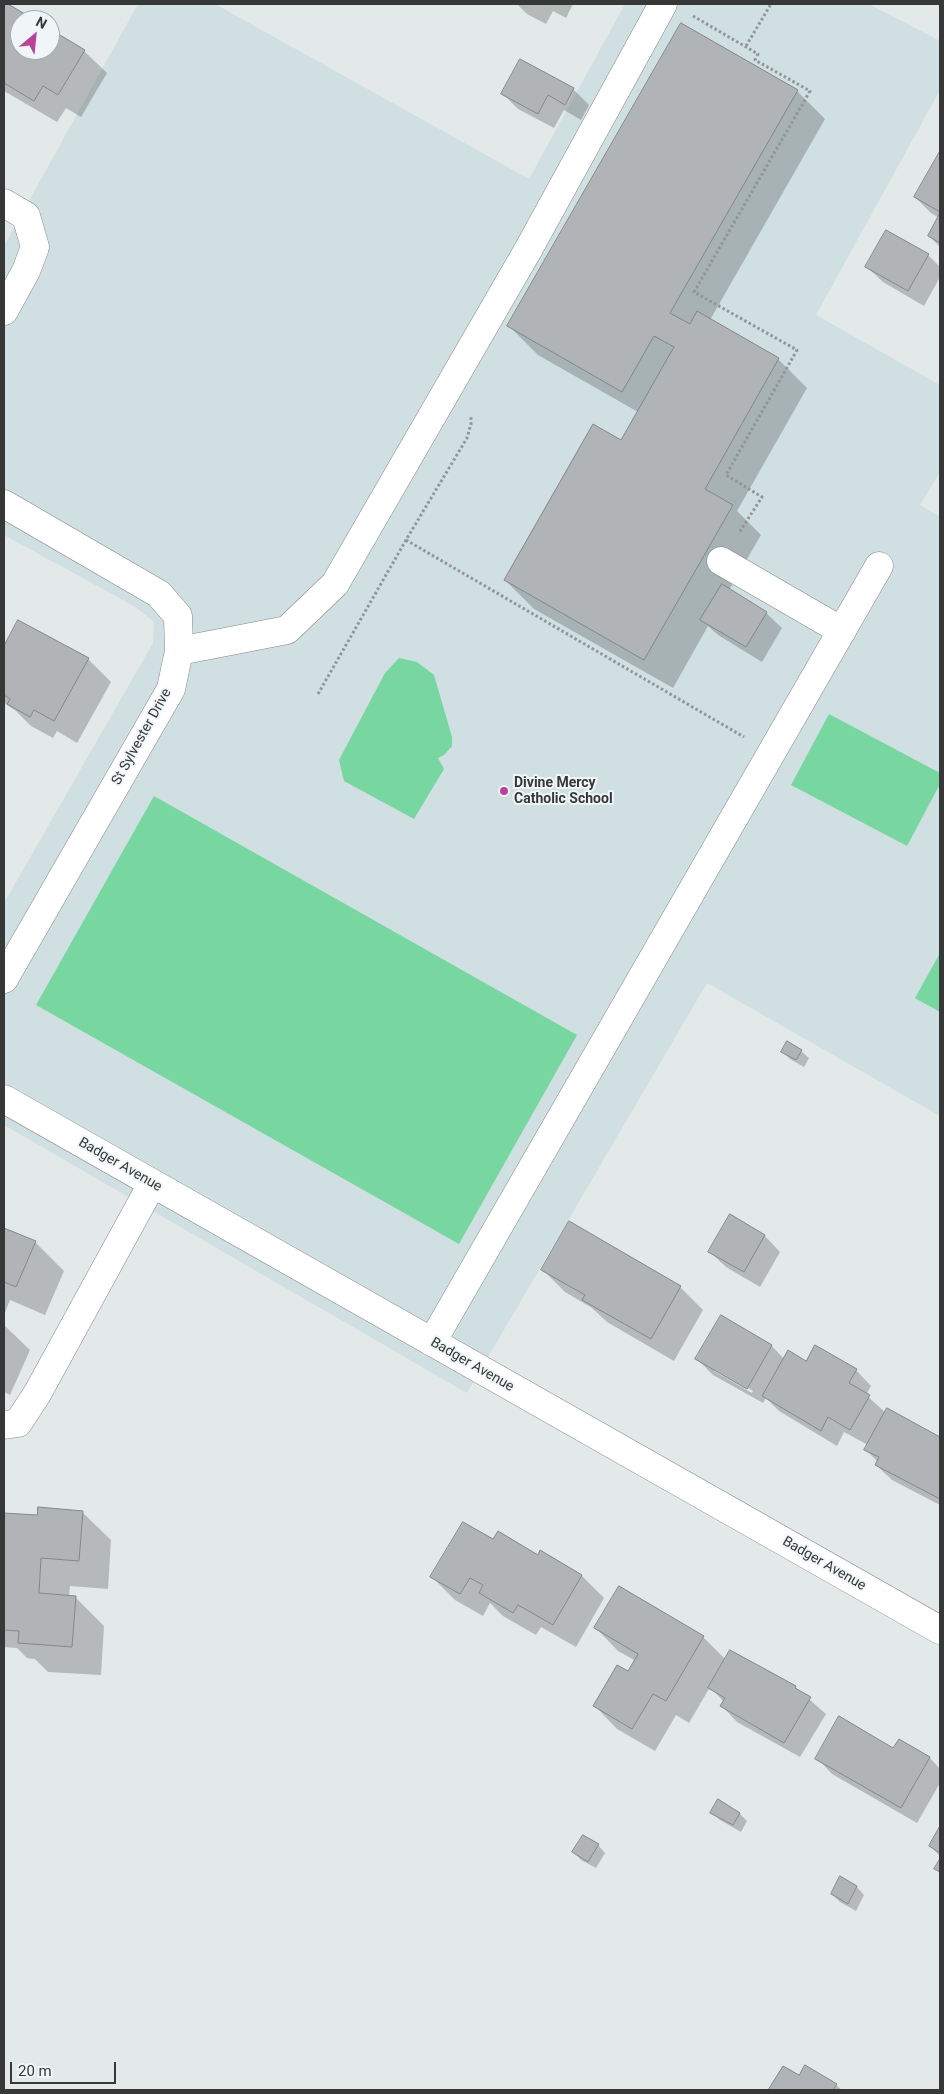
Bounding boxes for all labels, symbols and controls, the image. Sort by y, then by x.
north arrow [10,10,60,60]
text: N [33,13,50,32]
street label: St Sylvester Drive [109,686,175,788]
place label: Divine Mercy Catholic School [514,775,613,808]
marker: Divine Mercy Catholic School [498,785,510,797]
street label: Badger Avenue [75,1134,165,1196]
street label: Badger Avenue [427,1334,517,1396]
street label: Badger Avenue [779,1533,869,1595]
scale bar [12,2052,119,2084]
text: 20 m [18,2062,52,2080]

